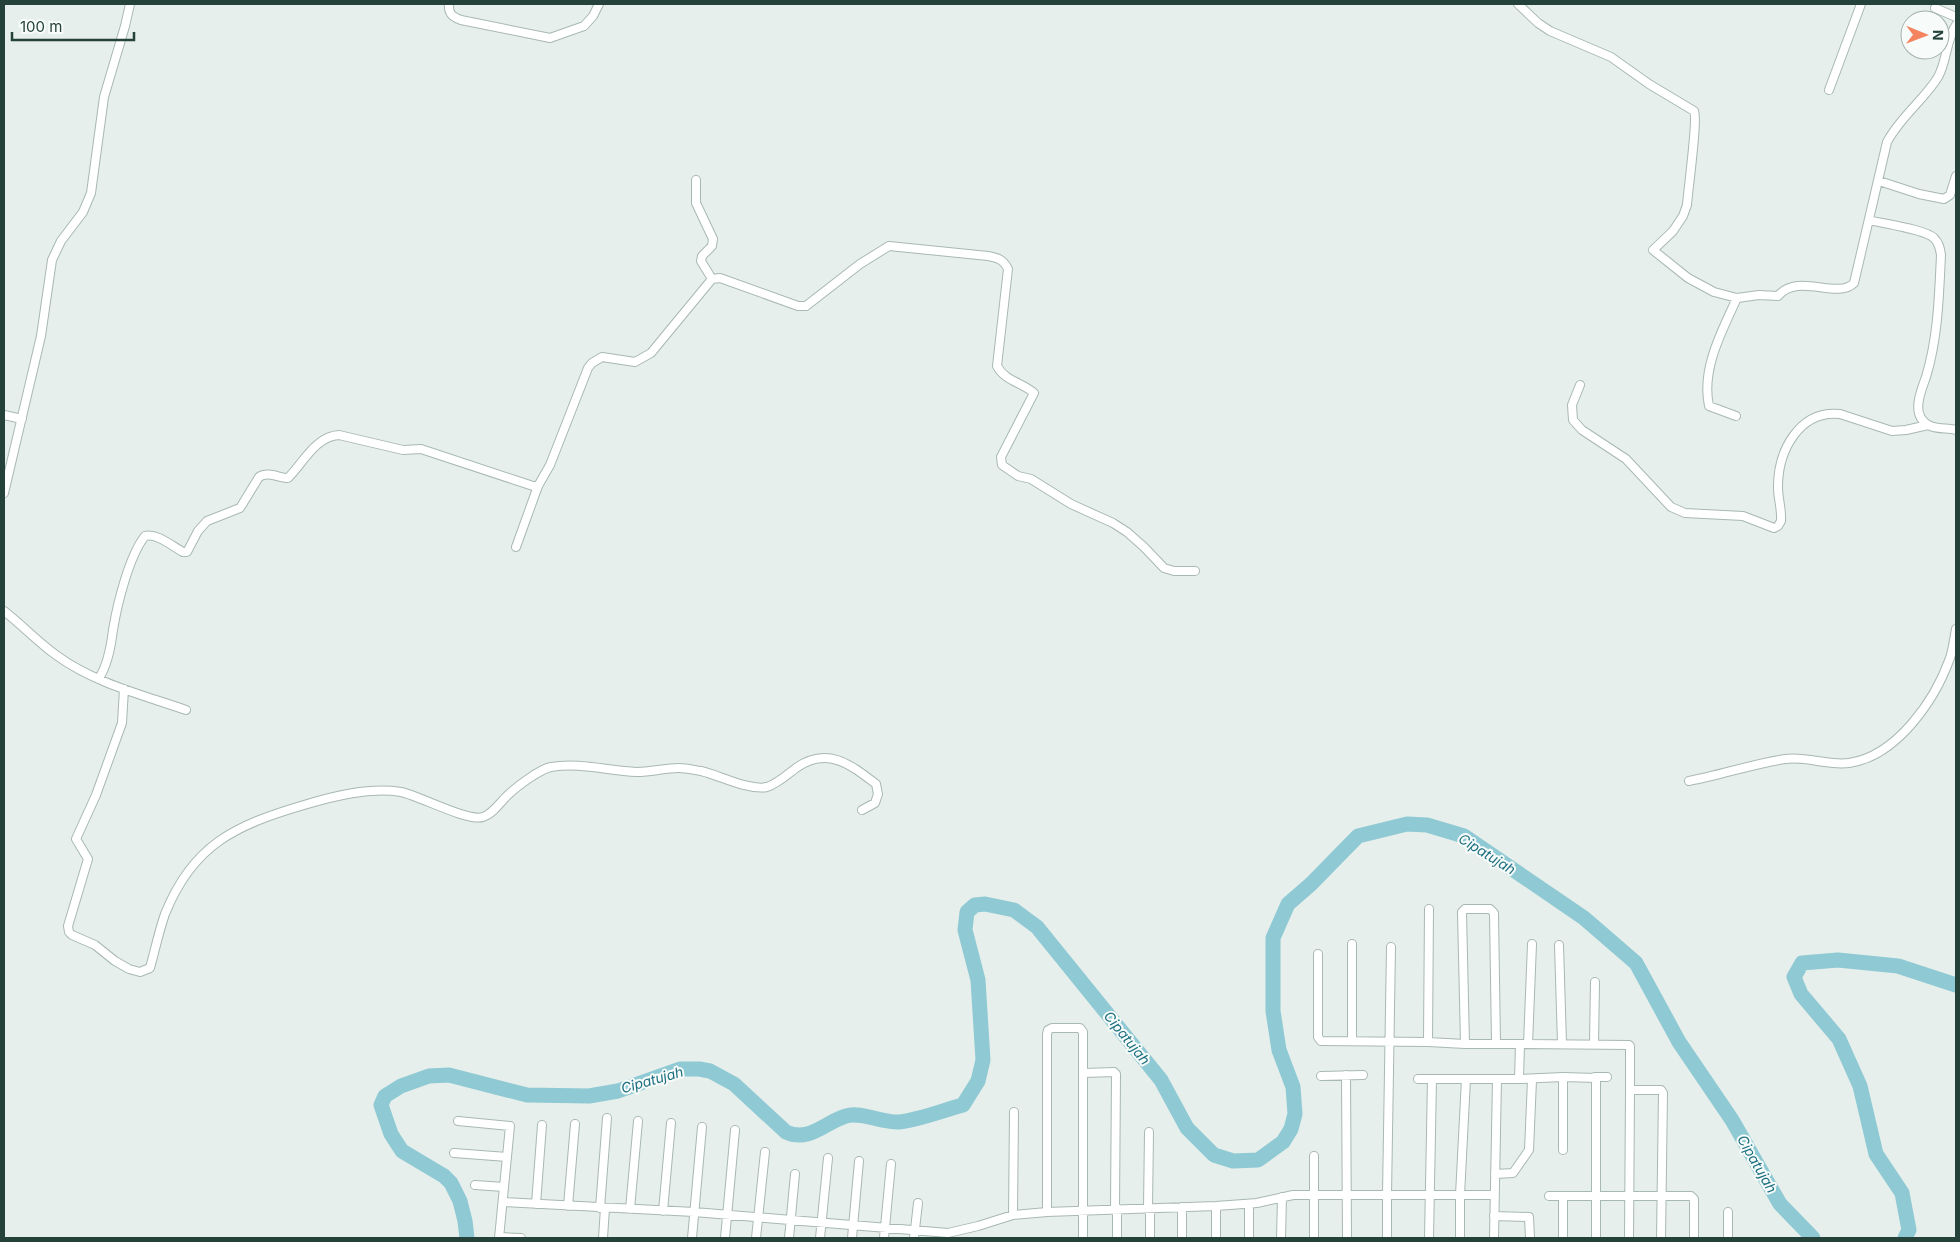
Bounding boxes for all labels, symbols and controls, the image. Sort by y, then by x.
scale bar [12,10,135,42]
north arrow [1900,10,1950,60]
text: 100 m [20,17,62,36]
text: N [1930,30,1947,41]
water label: Cipatujah [1456,829,1519,878]
water label: Cipatujah [1101,1007,1154,1068]
water label: Cipatujah [619,1063,685,1097]
water label: Cipatujah [1734,1132,1781,1196]

